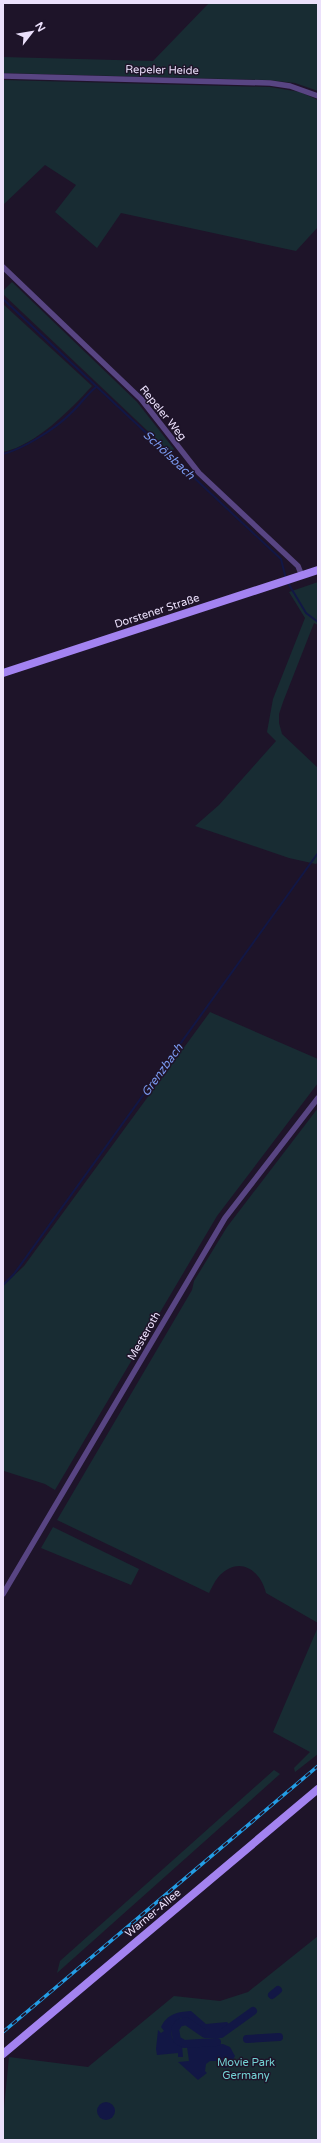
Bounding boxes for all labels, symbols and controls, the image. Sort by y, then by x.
north arrow [12,12,52,52]
text: N [32,20,48,34]
street label: Repeler Heide [125,63,199,77]
street label: Repeler Weg [137,383,189,443]
water label: Schölsbach [140,428,198,483]
street label: Dorstener Straße [113,591,201,631]
water label: Grenzbach [138,1040,186,1099]
street label: Mesteroth [125,1309,163,1363]
street label: Warner-Allee [123,1886,183,1940]
park label: Movie Park Germany [217,2056,275,2082]

